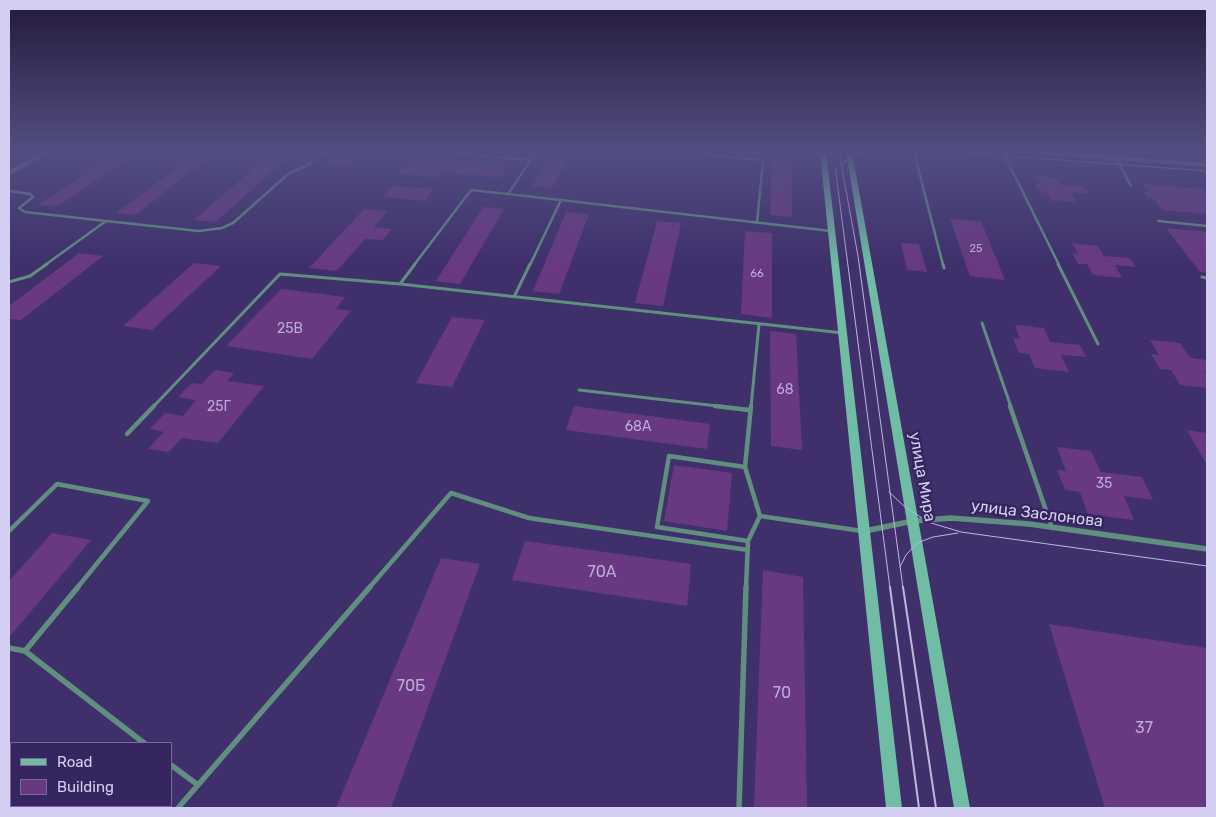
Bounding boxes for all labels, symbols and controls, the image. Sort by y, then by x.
house number: 25 [970,242,982,256]
house number: 66 [750,267,764,281]
house number: 25В [277,321,303,337]
house number: 68 [776,382,794,398]
house number: 25Г [207,399,231,415]
house number: 68А [625,419,651,435]
street label: улица Мира [905,431,939,523]
house number: 35 [1096,476,1112,492]
street label: улица Заслонова [970,496,1104,532]
house number: 70А [587,562,617,582]
house number: 70Б [397,676,425,696]
house number: 70 [773,683,791,703]
house number: 37 [1135,718,1153,738]
legend [10,742,172,807]
text: Road [57,753,93,771]
text: Building [57,778,114,796]

